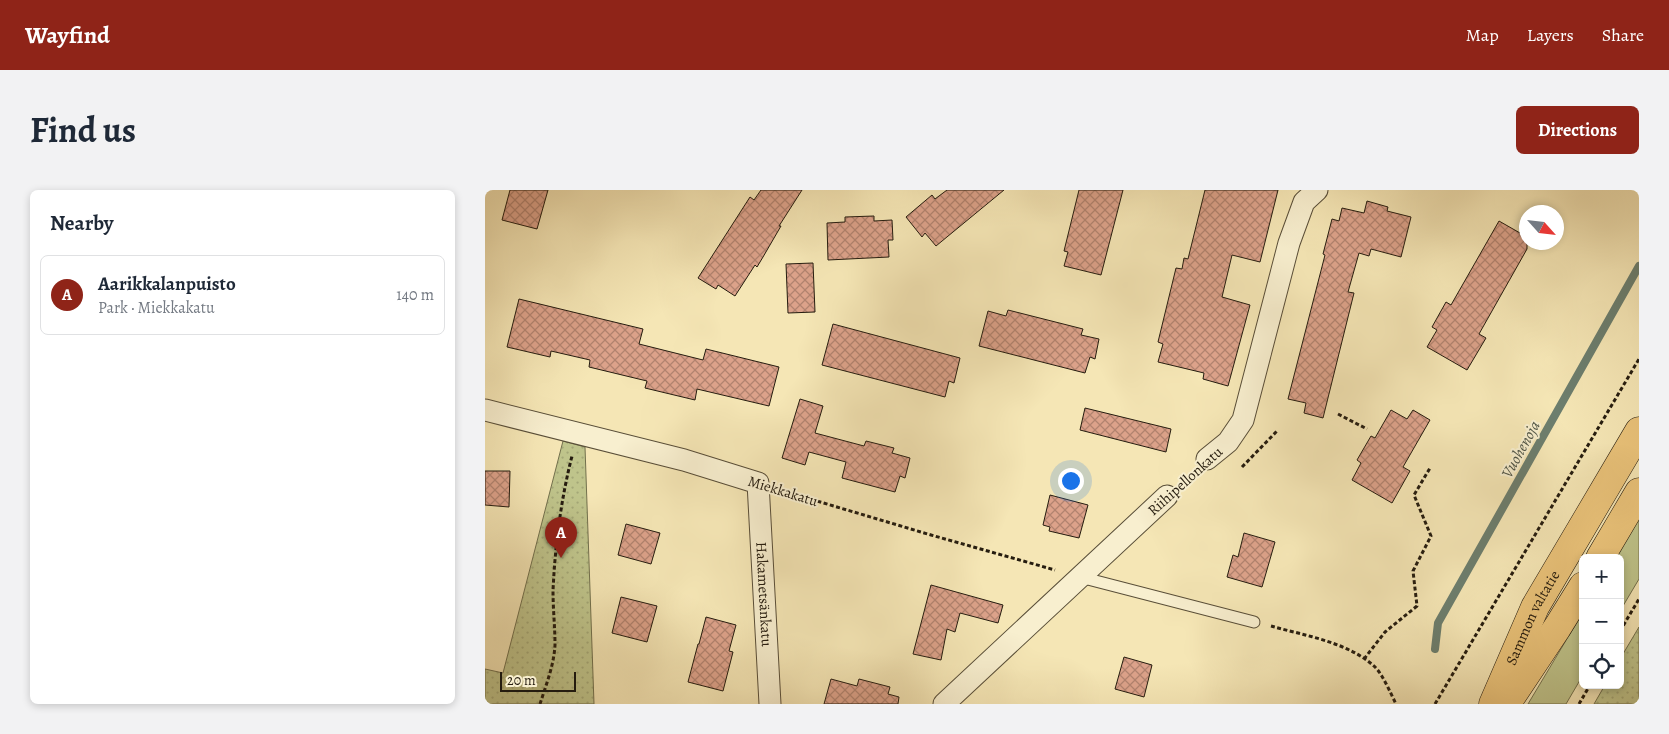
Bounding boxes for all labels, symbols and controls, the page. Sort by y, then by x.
text: Wayfind [25,19,110,51]
text: Map [1466,23,1499,47]
text: Layers [1527,23,1574,47]
text: Share [1602,23,1644,47]
text: Find us [30,106,136,154]
button: Directions [1516,106,1639,154]
north arrow [1519,205,1564,250]
text: Nearby [50,209,113,237]
text: Aarikkalanpuisto [98,271,236,297]
text: A [62,284,72,306]
text: 140 m [396,284,434,306]
text: Park · Miekkakatu [98,297,215,319]
water label: Vuohenoja [1496,416,1546,482]
street label: Riihipellonkatu [1143,441,1227,520]
your location [1058,468,1084,494]
street label: Miekkakatu [745,471,821,511]
pin: A [545,517,577,558]
street label: Hakametsänkatu [751,541,777,648]
map controls [1579,554,1624,689]
button: + [1579,554,1624,599]
street label: Sammon valtatie [1501,566,1565,668]
button: − [1579,599,1624,644]
button: locate [1579,644,1624,689]
scale bar [500,669,576,692]
text: 20 m [507,671,536,690]

